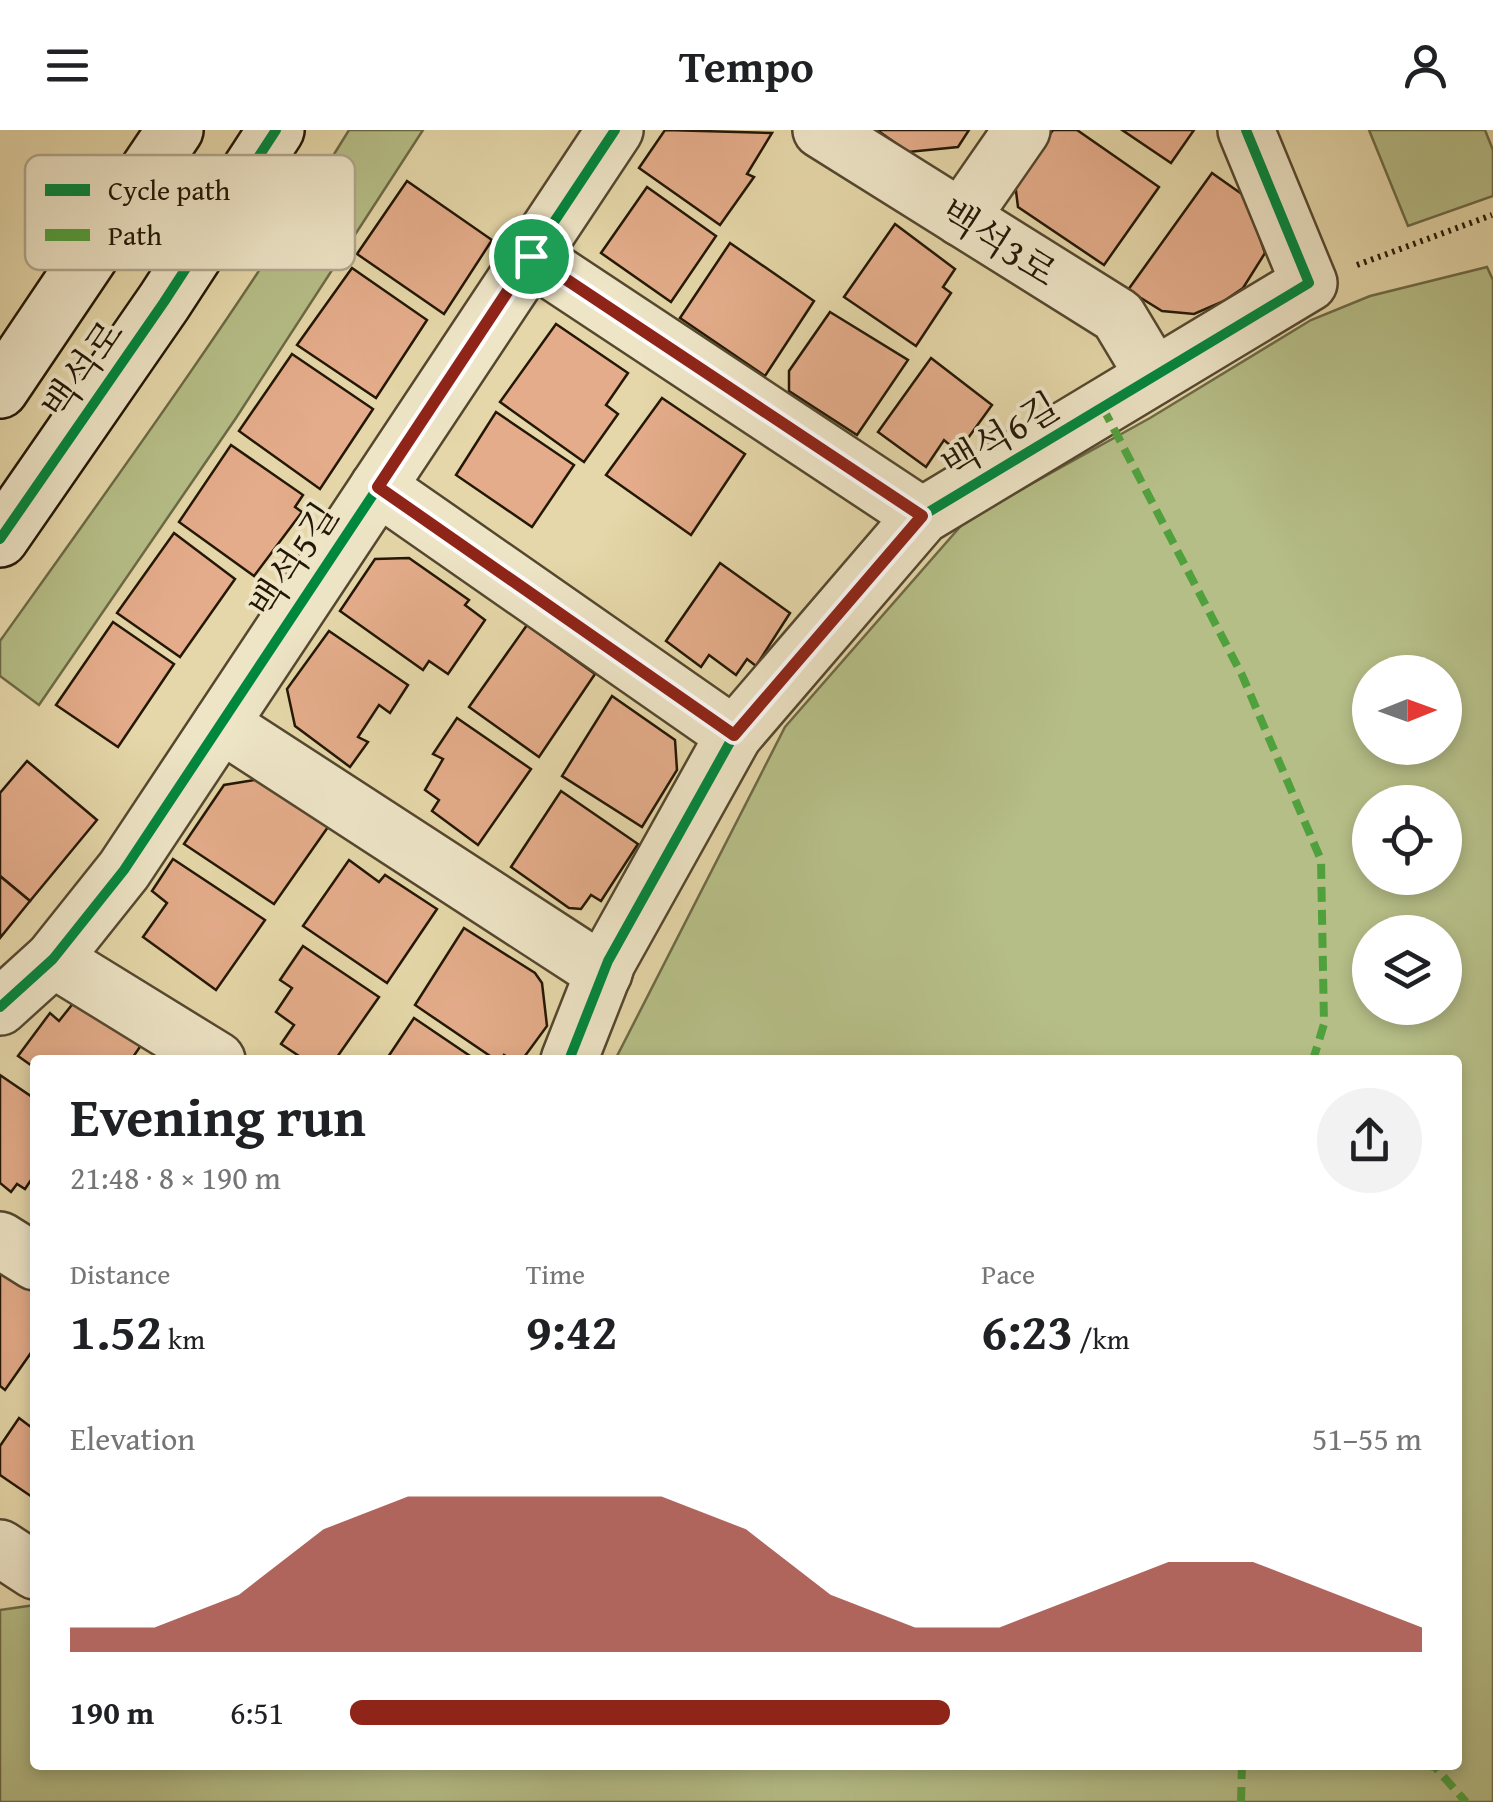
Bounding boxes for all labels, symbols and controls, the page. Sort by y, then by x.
text: Tempo [679,33,814,98]
icon: menu [40,38,95,93]
icon: person [1398,38,1453,93]
legend [25,155,355,270]
text: Cycle path [108,169,231,210]
street label: 백석3로 [930,184,1068,300]
text: Path [108,214,162,255]
pin [489,214,574,299]
icon: arrive [504,229,559,284]
street label: 백석로 [27,308,137,430]
street label: 백석6길 [931,378,1069,492]
street label: 백석5길 [235,491,351,629]
north arrow [1352,655,1462,765]
map controls [1352,655,1462,1025]
button: locate [1352,785,1462,895]
button: layers [1352,915,1462,1025]
text: Evening run [70,1076,366,1156]
button: share [1317,1088,1422,1193]
text: 21:48 · 8 × 190 m [70,1154,281,1201]
text: Distance [70,1253,170,1294]
text: Time [526,1253,585,1294]
text: Pace [981,1253,1035,1294]
text: 1.52 [70,1294,162,1367]
text: 9:42 [526,1294,618,1367]
text: 6:23 [981,1294,1073,1367]
text: km [162,1318,205,1359]
text: /km [1073,1318,1130,1359]
text: Elevation [70,1415,195,1462]
text: 51–55 m [1312,1415,1422,1462]
text: 190 m [70,1689,154,1736]
text: 6:51 [230,1689,284,1736]

